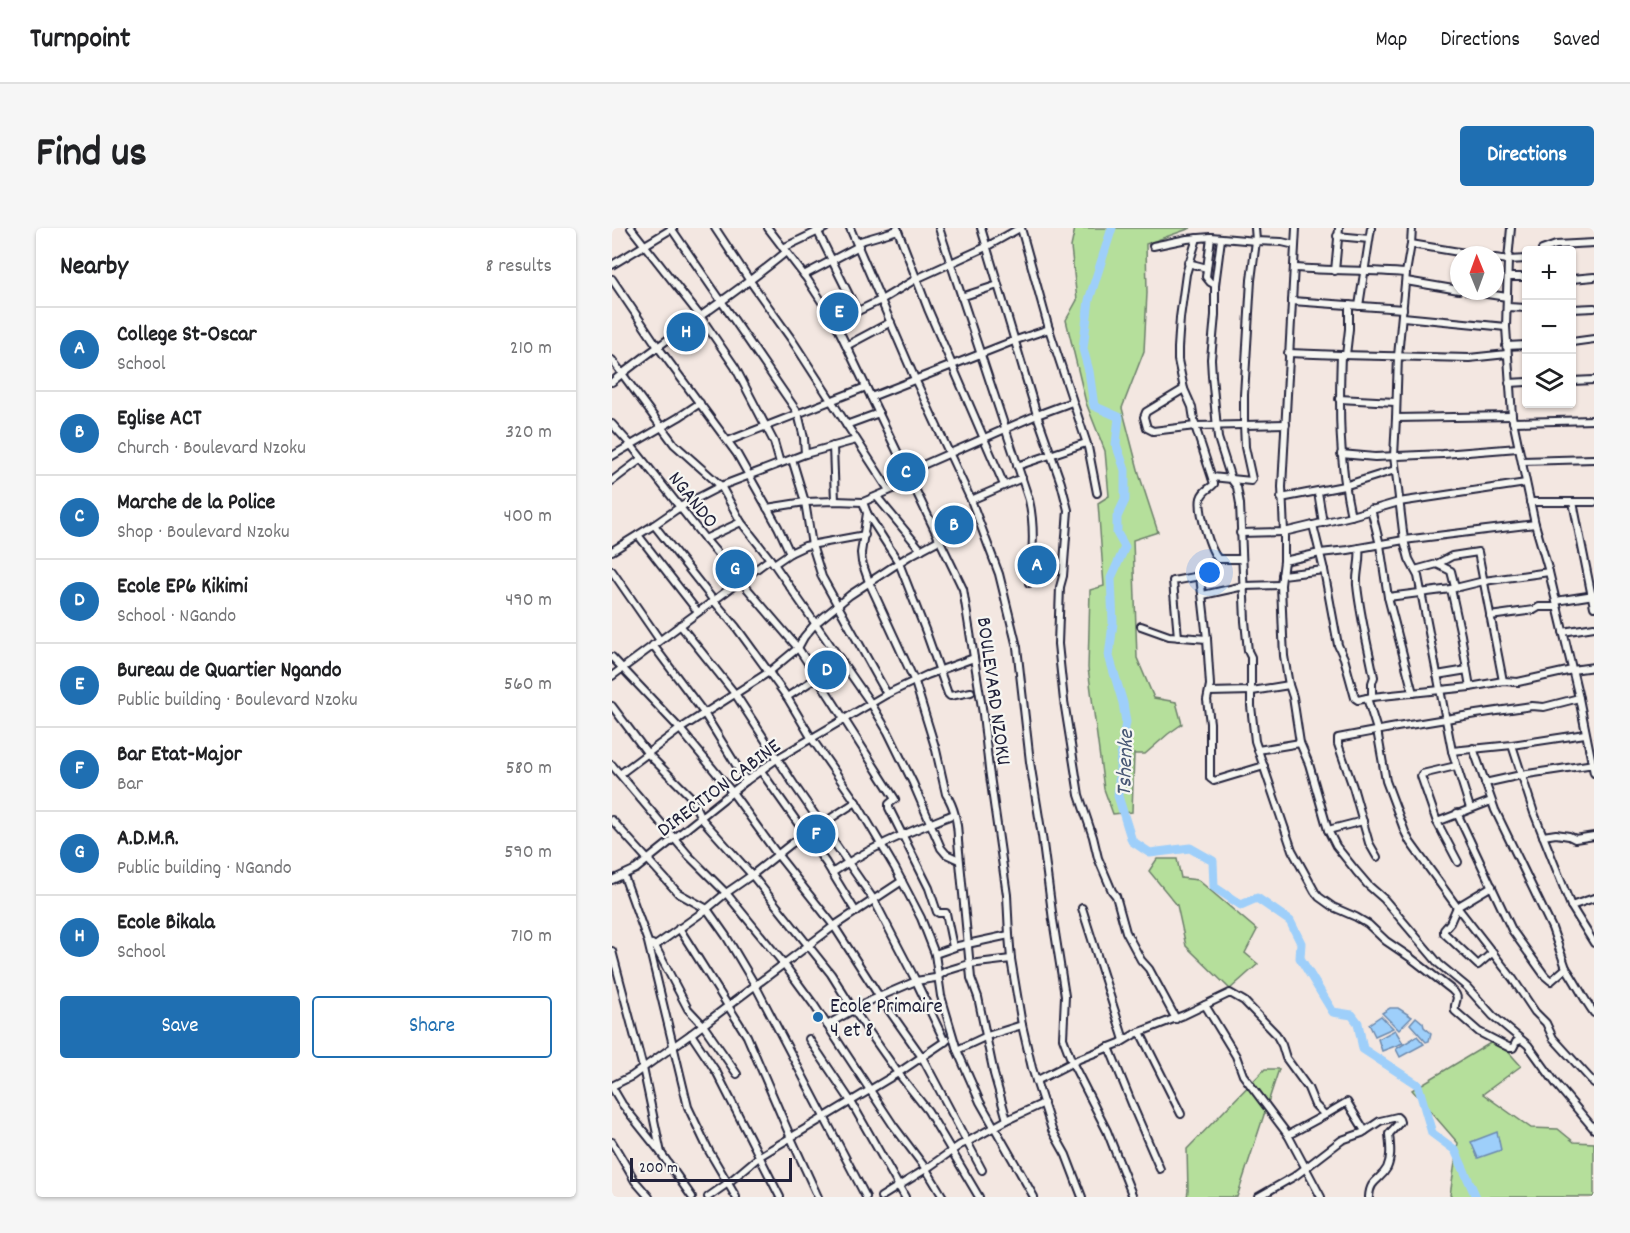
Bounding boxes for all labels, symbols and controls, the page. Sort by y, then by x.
text: Turnpoint [30,21,130,61]
text: Map [1376,26,1407,56]
text: Directions [1440,26,1520,56]
text: Saved [1553,26,1600,56]
text: Find us [36,126,147,186]
button: Directions [1460,126,1594,186]
north arrow [1450,246,1504,300]
map controls [1522,246,1576,408]
button: + [1522,246,1576,300]
text: Nearby [60,249,128,286]
text: 8 results [486,253,552,281]
pin: E [820,290,858,334]
button: − [1522,300,1576,354]
pin: H [666,310,706,354]
text: College St-Oscar [117,320,257,351]
text: A [74,335,85,363]
text: 210 m [510,335,552,363]
text: School [117,351,166,379]
button: layers [1522,354,1576,408]
text: Eglise ACT [117,404,202,435]
text: B [75,419,84,447]
text: 320 m [505,419,552,447]
text: Church · Boulevard Nzoku [117,435,306,463]
pin: C [886,450,926,494]
street label: NGANDO [659,466,724,536]
text: Marche de la Police [117,488,275,519]
pin: B [934,502,974,548]
text: C [75,503,84,531]
text: 400 m [504,503,552,531]
text: Shop · Boulevard Nzoku [117,519,290,547]
pin: A [1018,542,1056,588]
pin: G [716,546,754,592]
your location [1195,558,1224,587]
text: Ecole EP6 Kikimi [117,572,248,603]
text: D [74,587,85,615]
text: 490 m [505,587,552,615]
text: School · NGando [117,603,236,631]
street label: BOULEVARD NZOKU [967,615,1017,767]
pin: D [808,648,846,692]
text: Bureau de Quartier Ngando [117,656,342,687]
text: E [75,671,84,699]
text: 560 m [504,671,552,699]
text: Public building · Boulevard Nzoku [117,687,358,715]
water label: Tshenke [1110,728,1143,797]
street label: DIRECTION CABINE [652,733,788,846]
text: Bar Etat-Major [117,740,242,771]
text: F [75,755,84,783]
text: 580 m [506,755,552,783]
text: Bar [117,771,143,799]
pin: F [796,812,836,856]
text: A.D.M.R. [117,824,179,855]
text: G [74,839,85,867]
text: 590 m [504,839,552,867]
text: Public building · NGando [117,855,292,883]
text: Ecole Bikala [117,908,215,939]
text: H [74,923,85,951]
text: 710 m [511,923,552,951]
text: School [117,939,166,967]
place label: Ecole Primaire 4 et 8 [830,993,943,1047]
button: Save [60,996,300,1058]
button: Share [312,996,552,1058]
marker: Ecole Primaire 4 et 8 [811,1010,825,1024]
scale bar [630,1155,792,1182]
text: 200 m [639,1157,678,1180]

